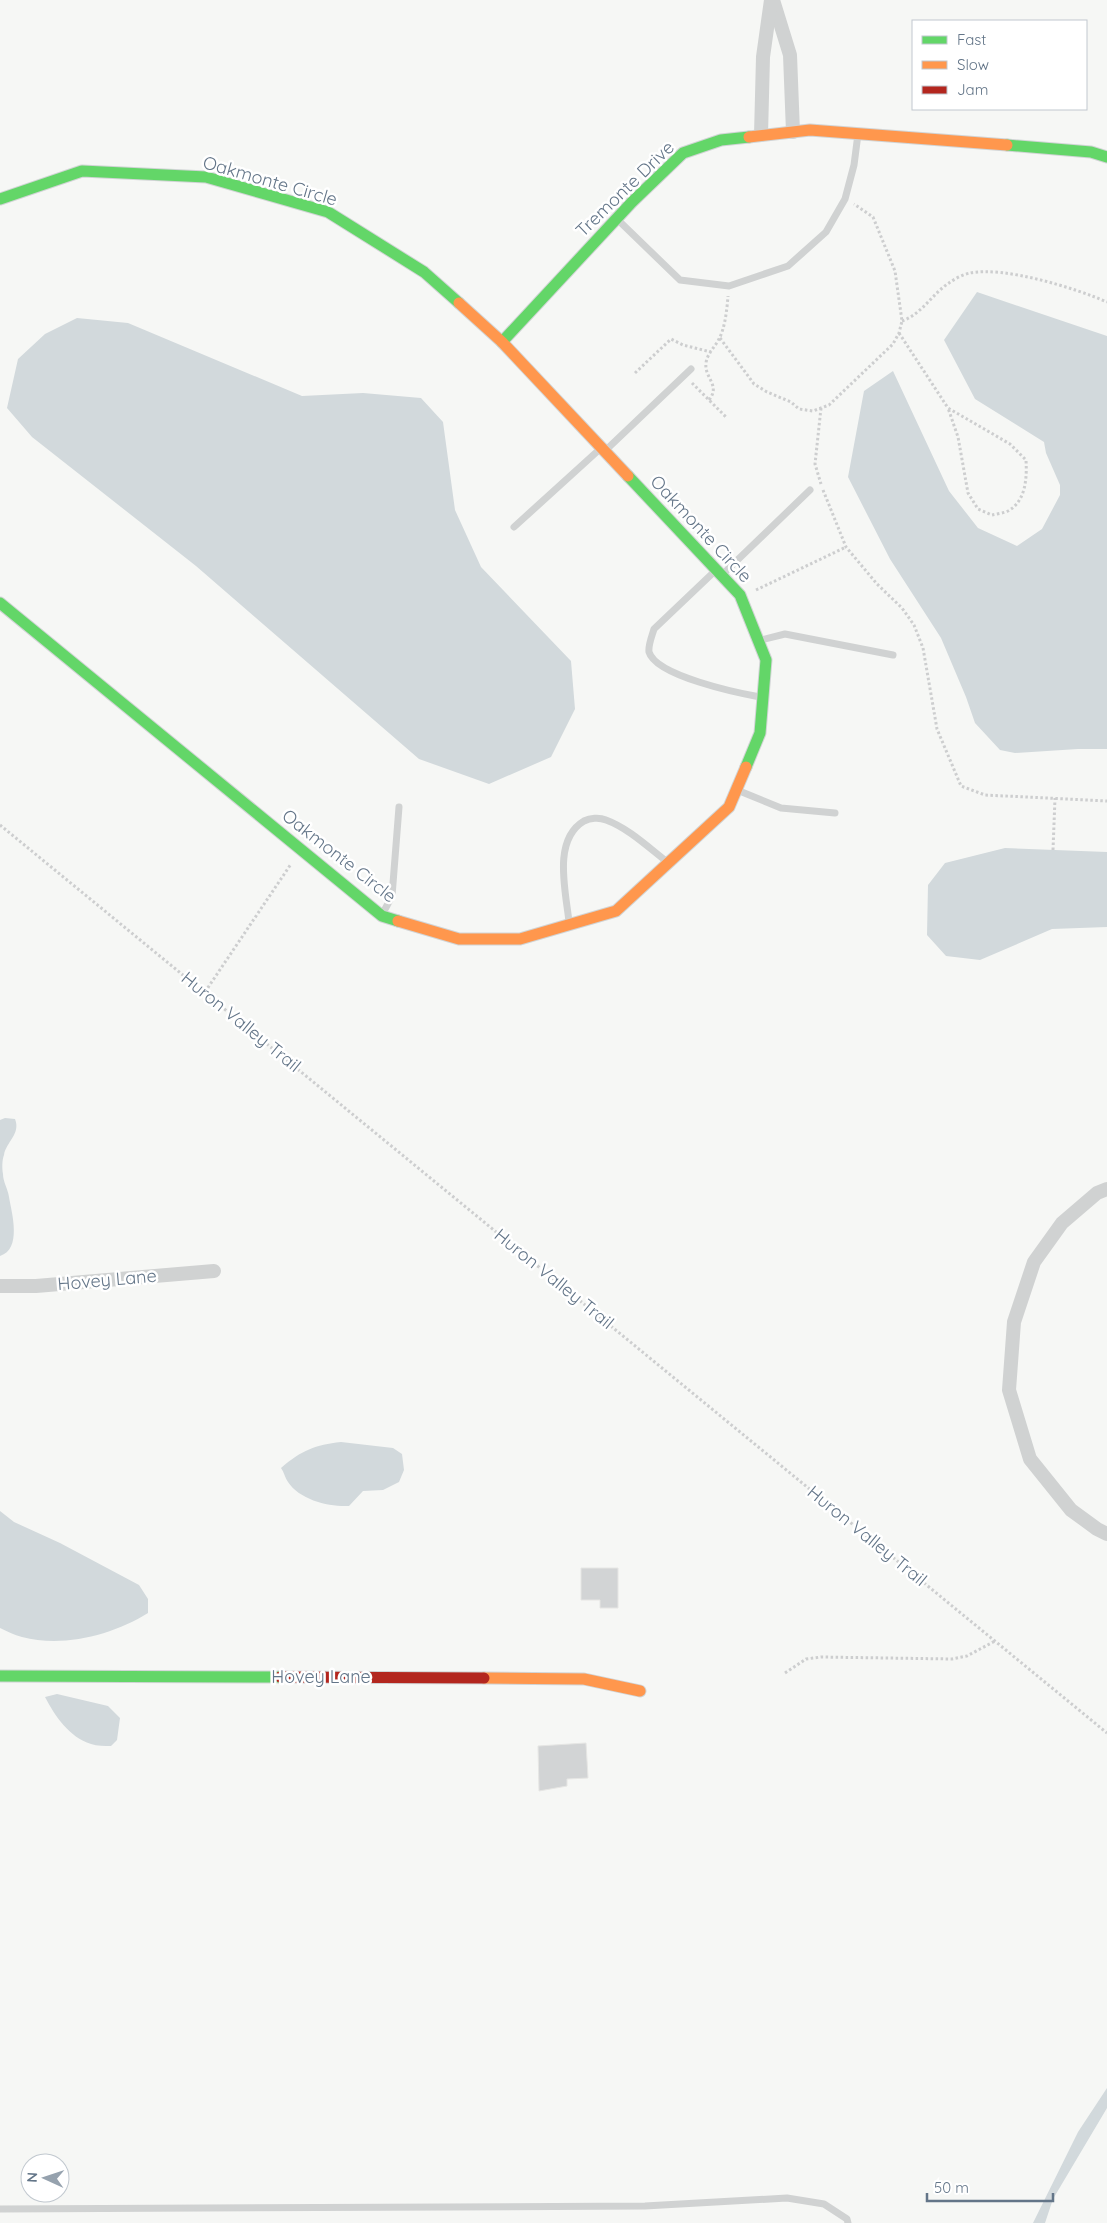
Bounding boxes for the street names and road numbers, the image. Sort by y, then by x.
street label: Tremonte Drive [570,136,679,242]
street label: Oakmonte Circle [200,150,340,211]
street label: Oakmonte Circle [646,470,757,587]
street label: Oakmonte Circle [278,804,401,907]
street label: Huron Valley Trail [177,966,306,1077]
street label: Huron Valley Trail [490,1223,619,1334]
street label: Hovey Lane [56,1264,157,1295]
street label: Huron Valley Trail [803,1480,932,1591]
street label: Hovey Lane [271,1665,371,1688]

